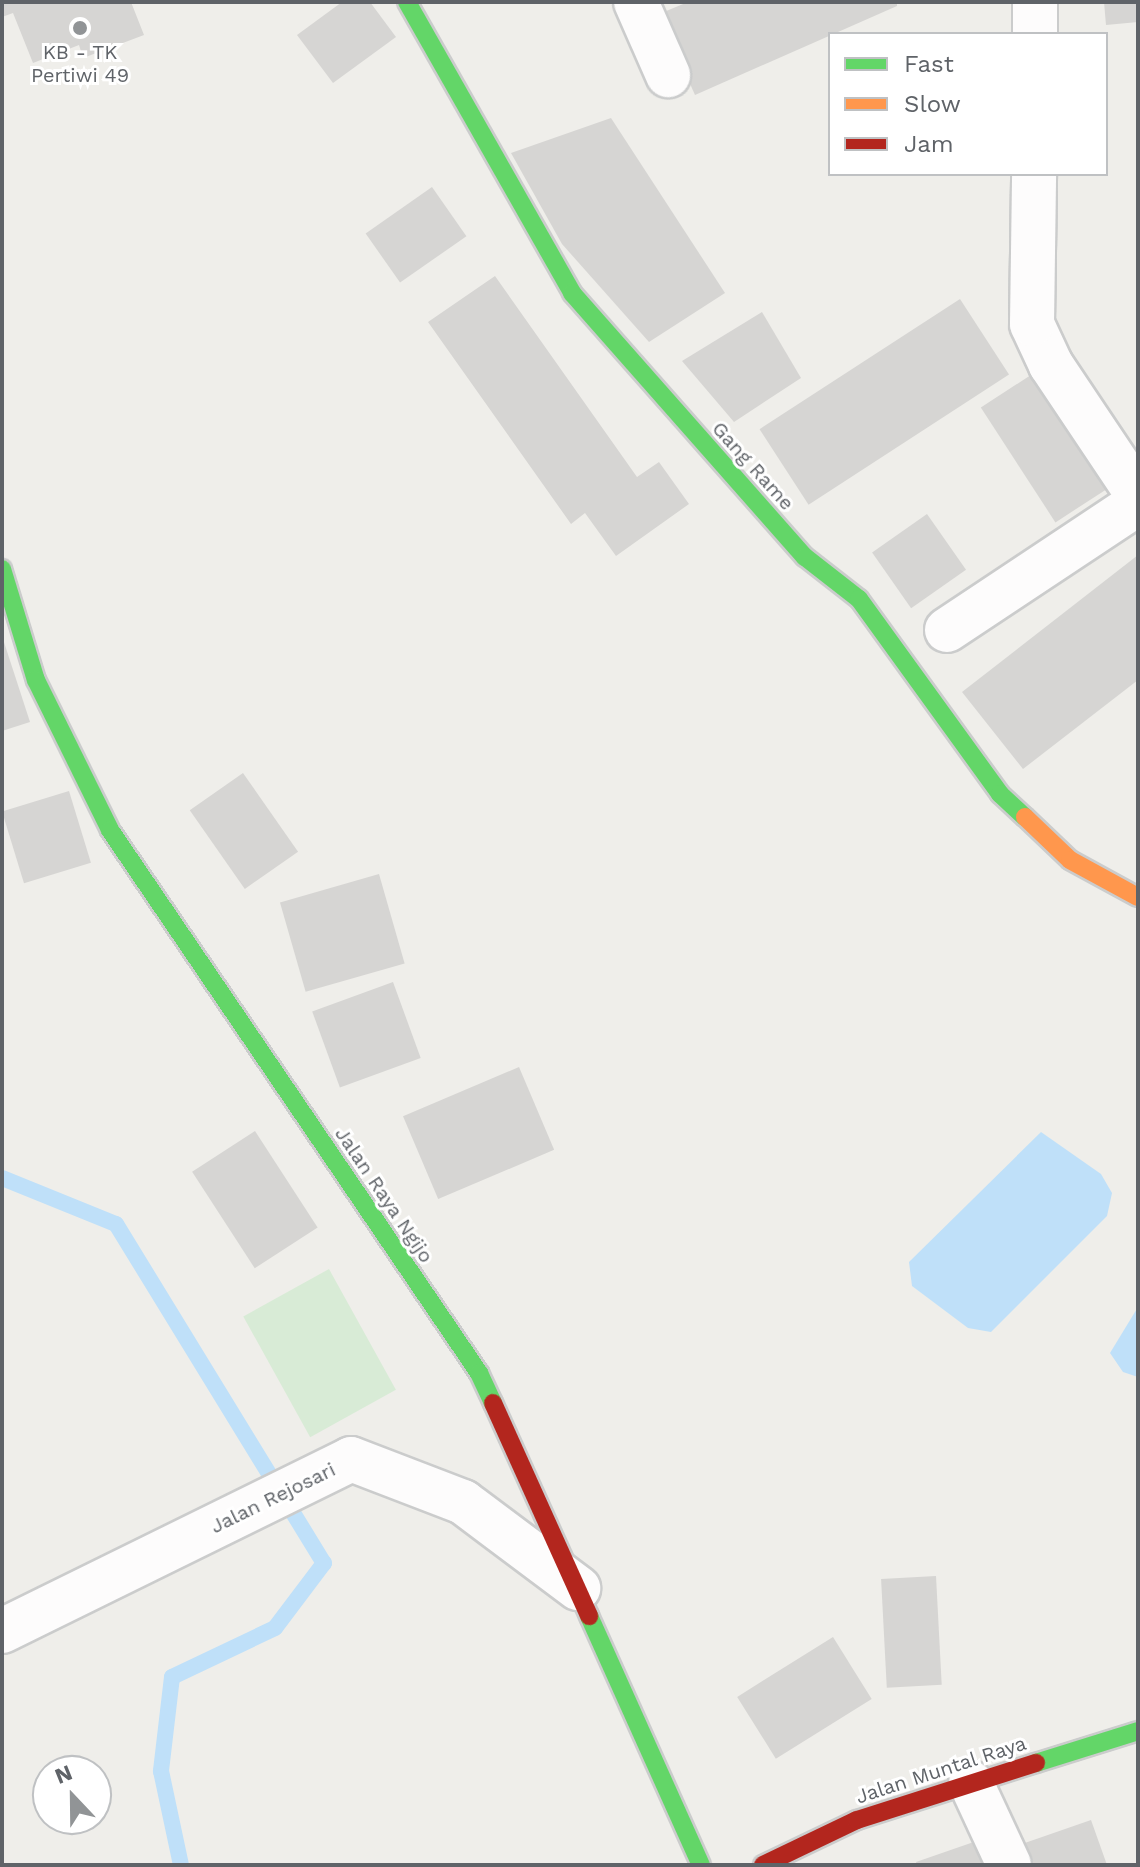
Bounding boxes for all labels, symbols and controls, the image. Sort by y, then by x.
marker: KB - TK Pertiwi 49 [71,19,89,37]
legend [828,32,1108,176]
place label: KB - TK Pertiwi 49 [31,40,129,87]
text: Fast [904,50,954,78]
text: Slow [904,90,961,118]
text: Jam [904,130,954,158]
street label: Gang Rame [707,417,799,515]
street label: Jalan Raya Ngijo [330,1122,438,1268]
street label: Jalan Rejosari [207,1457,339,1539]
street label: Jalan Muntal Raya [852,1731,1030,1809]
north arrow [32,1755,112,1835]
text: N [51,1759,76,1789]

